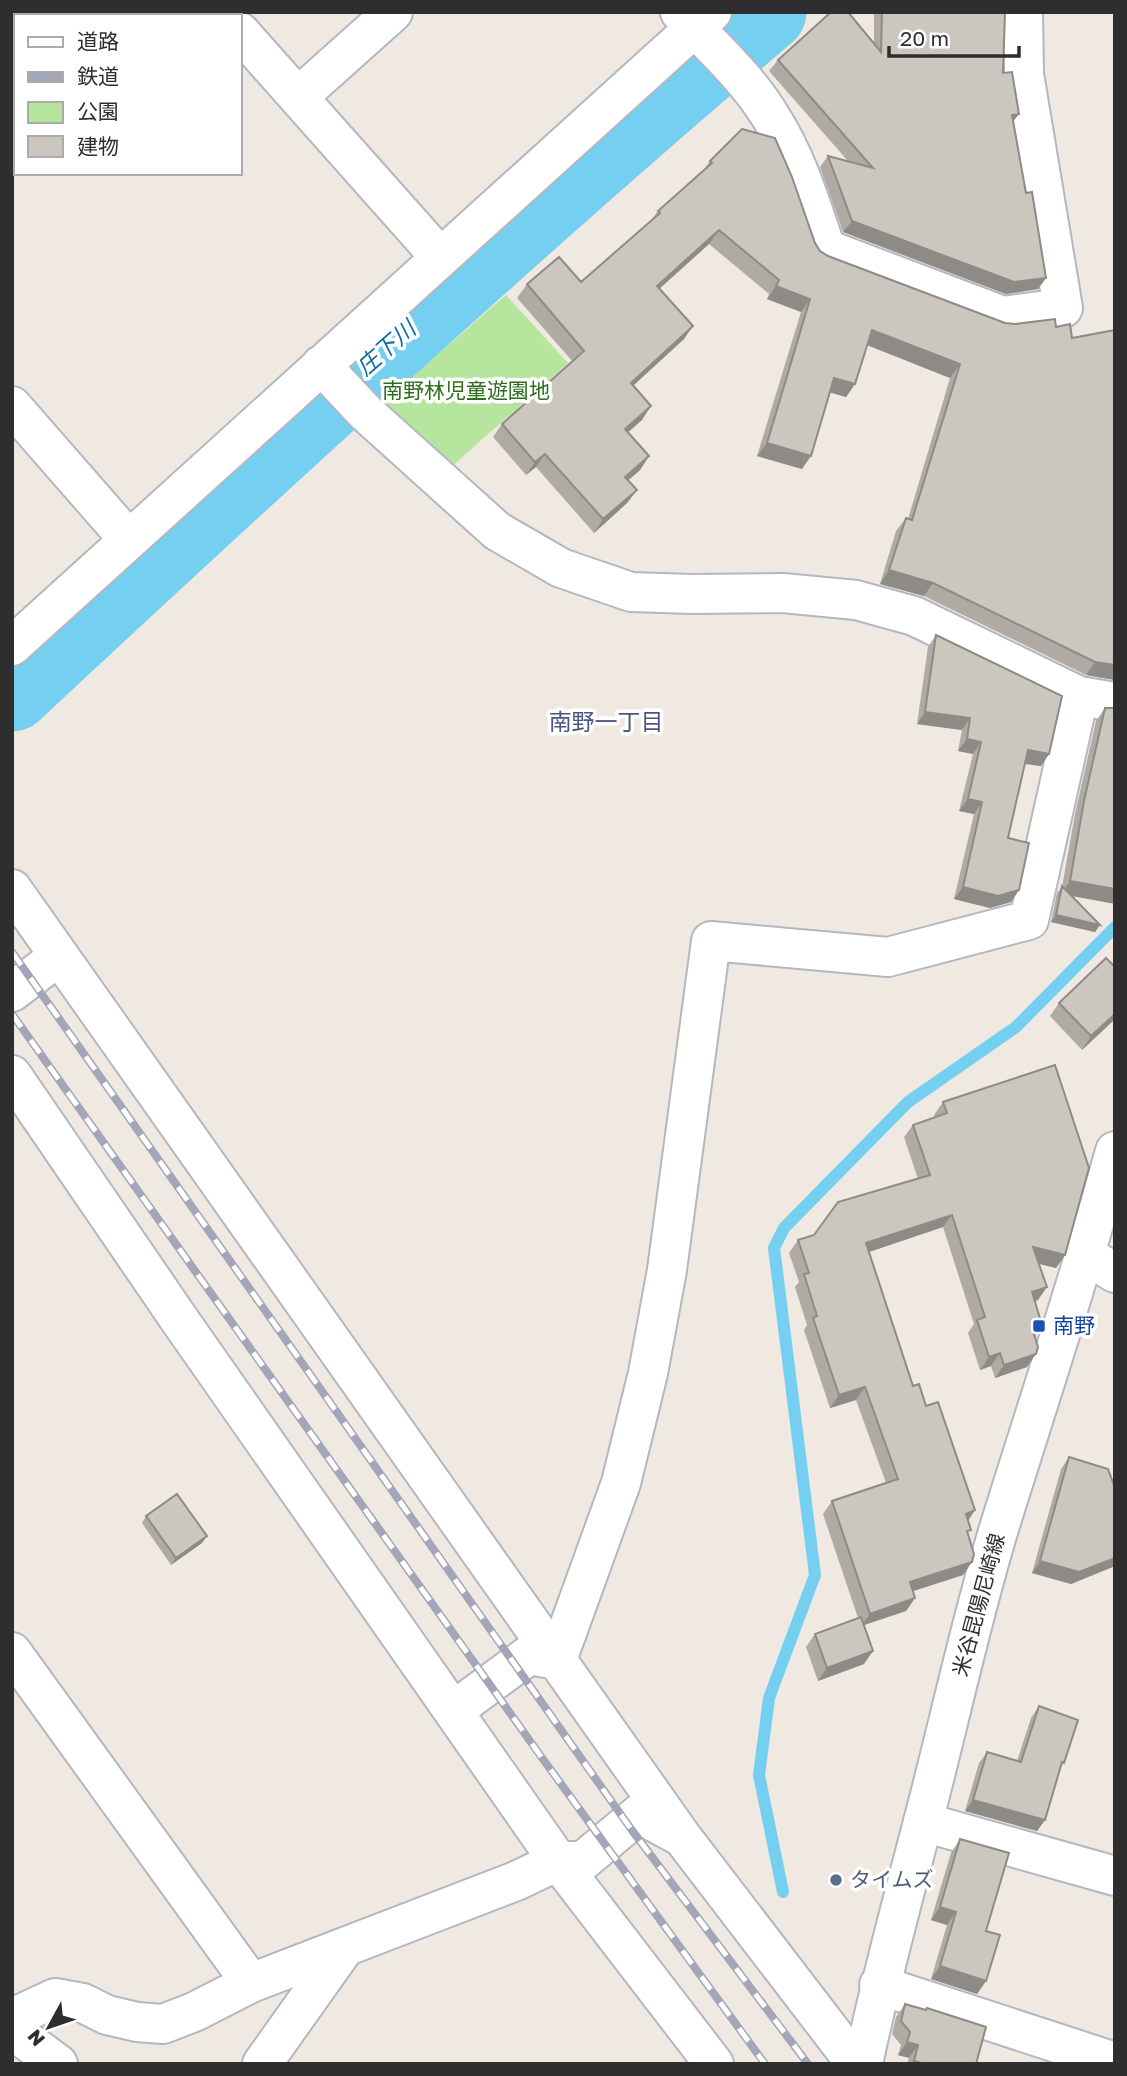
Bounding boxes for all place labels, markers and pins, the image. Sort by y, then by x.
place label: 南野 [1053,1312,1095,1338]
marker: 南野 [1031,1318,1047,1334]
place label: タイムズ [850,1866,934,1892]
marker: タイムズ [828,1872,844,1888]

